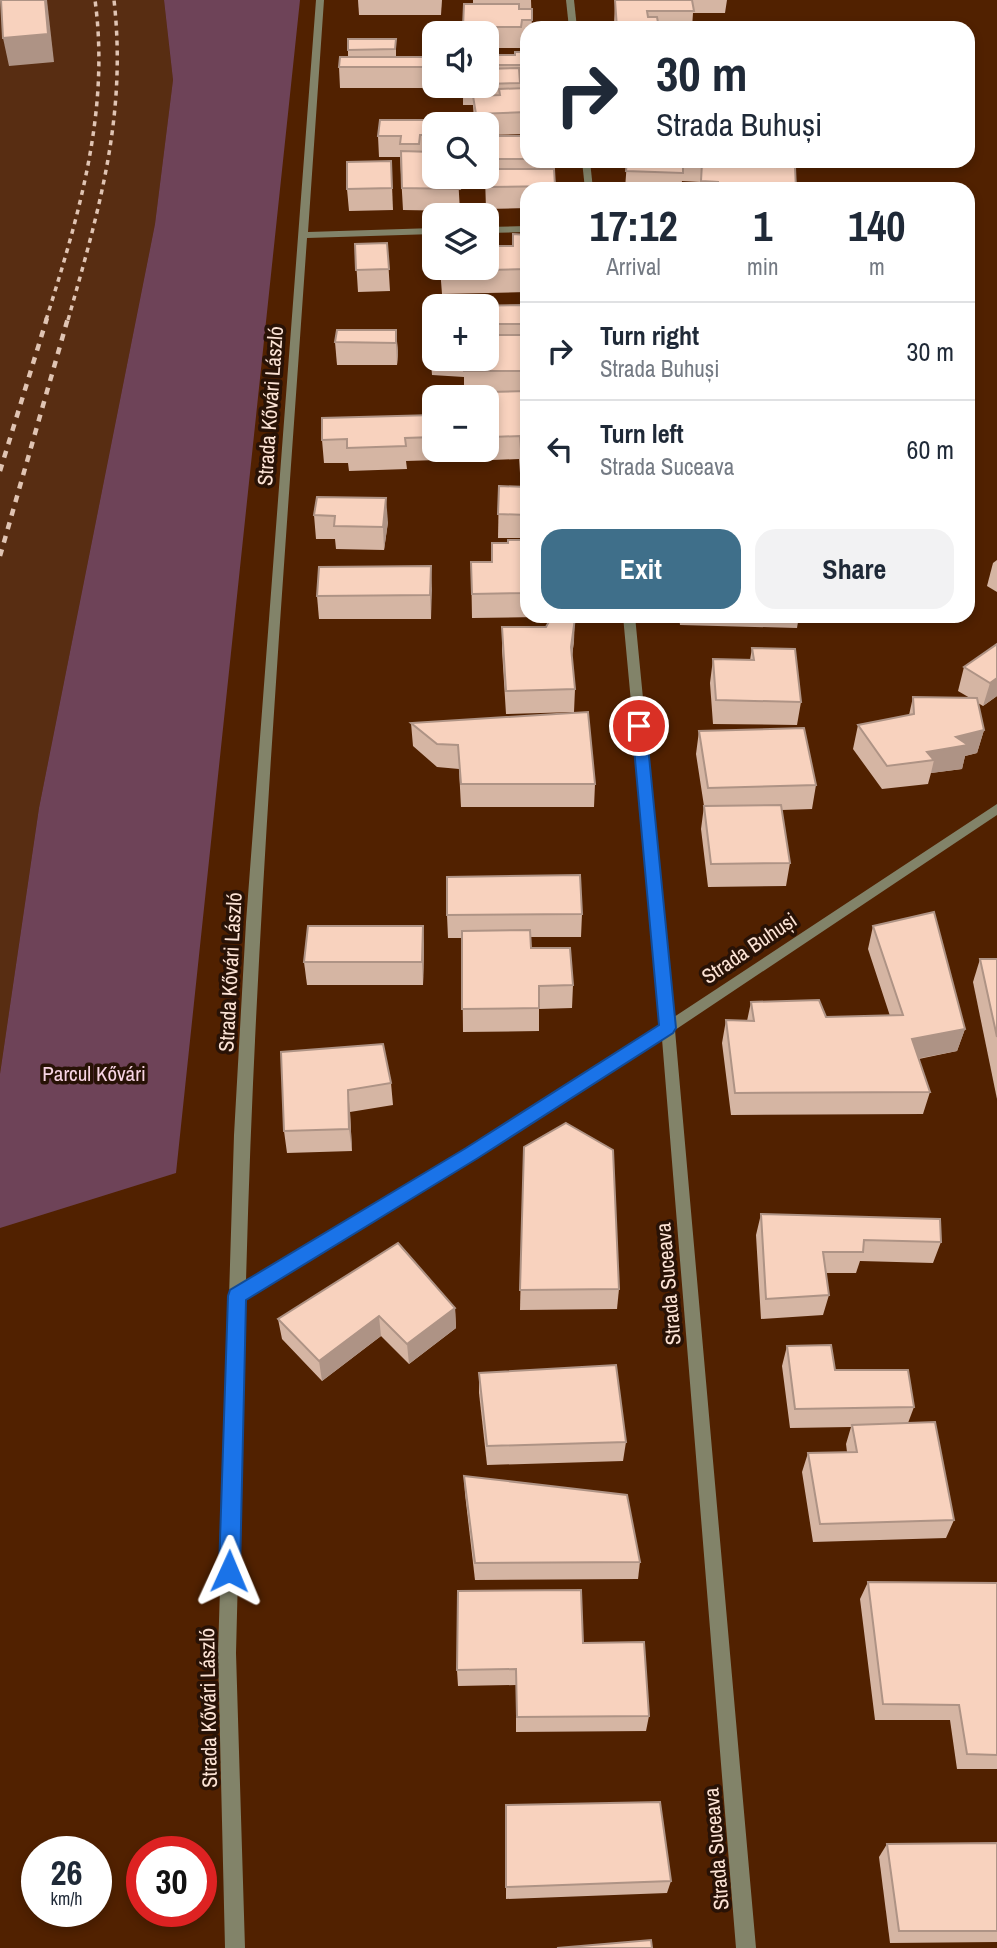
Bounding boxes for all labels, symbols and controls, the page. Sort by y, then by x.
map controls [422,21,499,462]
button: sound [422,21,499,98]
text: 30 m [656,40,748,106]
icon: right [541,49,632,140]
text: Strada Buhuși [656,103,822,146]
button: search [422,112,499,189]
text: 17:12 [590,198,678,254]
text: 1 [753,198,772,254]
text: 140 [848,198,906,254]
button: layers [422,203,499,280]
text: Arrival [606,251,661,282]
text: min [747,251,779,282]
text: m [869,251,885,282]
button: + [422,294,499,371]
text: Turn right [600,318,699,353]
street label: Strada Kővári László [250,325,290,487]
icon: right [541,332,579,370]
text: 30 m [907,334,954,369]
text: Strada Buhuși [600,353,720,384]
button: − [422,385,499,462]
text: Turn left [600,416,684,451]
icon: left [541,430,579,468]
text: 60 m [907,432,954,467]
text: Strada Suceava [600,451,734,482]
button: Exit [541,529,741,609]
button: Share [755,529,954,609]
pin [609,696,669,756]
icon: arrive [620,707,658,745]
street label: Strada Kővári László [211,891,249,1053]
street label: Strada Buhuși [696,905,802,991]
park label: Parcul Kővári [42,1059,146,1088]
street label: Strada Suceava [648,1221,688,1346]
position arrow [192,1534,266,1608]
street label: Strada Kővári László [192,1628,224,1788]
street label: Strada Suceava [696,1786,736,1911]
speed limit sign: 30 [126,1836,217,1927]
text: 26 [51,1849,82,1896]
text: km/h [51,1886,83,1911]

